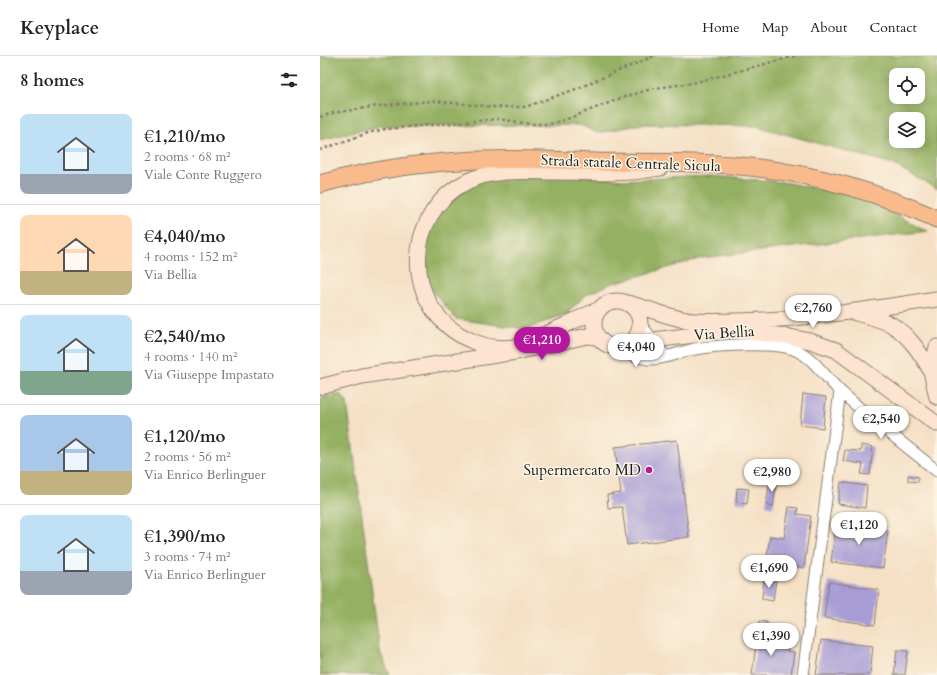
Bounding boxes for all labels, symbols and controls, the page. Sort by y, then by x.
text: Keyplace [20,15,99,41]
text: Home [702,18,740,37]
text: Map [762,18,788,37]
text: About [810,18,847,37]
text: Contact [869,18,917,37]
map controls [889,68,925,148]
button: locate [889,68,925,104]
text: 8 homes [20,69,84,92]
icon: filters [278,69,300,91]
button: layers [889,112,925,148]
text: €1,210/mo [144,125,226,148]
icon: home [52,130,100,178]
text: 2 rooms · 68 m² [144,148,231,166]
street label: Strada statale Centrale Sicula [541,150,722,176]
text: Viale Conte Ruggero [144,166,262,184]
text: €4,040/mo [144,225,226,248]
icon: home [52,231,100,279]
text: 4 rooms · 152 m² [144,248,237,266]
text: Via Bellia [144,266,197,284]
pin: €2,760 [780,295,846,329]
text: €2,760 [794,299,832,317]
street label: Via Bellia [693,321,756,345]
text: €2,540/mo [144,325,226,348]
pin: €1,210 [509,327,575,361]
icon: home [52,331,100,379]
text: €1,210 [523,331,561,349]
pin: €4,040 [603,334,669,368]
text: €4,040 [617,338,655,356]
text: 4 rooms · 140 m² [144,348,237,366]
text: Via Giuseppe Impastato [144,366,274,384]
pin: €2,540 [848,406,914,440]
text: €2,540 [862,410,900,428]
text: €1,120/mo [144,425,226,448]
icon: home [52,431,100,479]
text: 2 rooms · 56 m² [144,448,231,466]
pin: €2,980 [739,459,805,493]
place label: Supermercato MD [524,460,641,480]
text: €2,980 [753,463,791,481]
marker: Supermercato MD [644,465,654,475]
text: Via Enrico Berlinguer [144,466,265,484]
pin: €1,120 [826,512,892,546]
text: €1,120 [840,516,878,534]
text: €1,390/mo [144,525,226,548]
icon: home [52,531,100,579]
text: 3 rooms · 74 m² [144,548,231,566]
pin: €1,690 [736,555,802,589]
text: €1,690 [750,559,788,577]
text: Via Enrico Berlinguer [144,566,265,584]
pin: €1,390 [738,623,804,657]
text: €1,390 [752,627,790,645]

